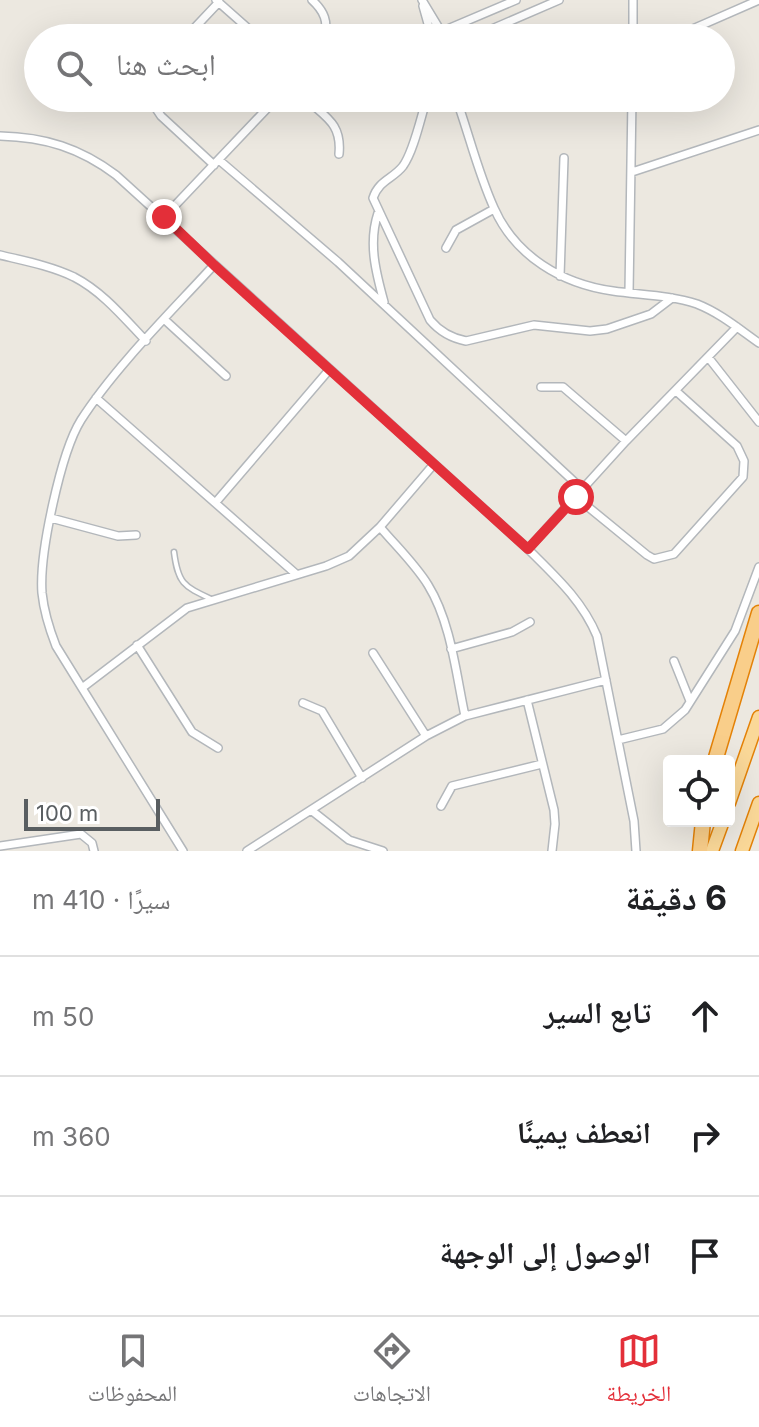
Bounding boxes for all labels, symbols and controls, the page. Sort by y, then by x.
search box [24,24,735,112]
icon: search [52,46,96,90]
text: ابحث هنا [116,46,216,82]
route end [146,199,182,235]
route start [558,479,594,515]
map controls [663,755,735,827]
button: locate [663,755,735,827]
scale bar [24,795,160,831]
text: 100 m [36,800,98,826]
text: 6 دقيقة [625,877,727,918]
text: سيرًا · 410 m [32,884,171,915]
text: تابع السير [544,994,651,1030]
icon: ahead [683,994,727,1038]
text: 50 m [32,1001,94,1032]
text: انعطف يمينًا [517,1114,651,1150]
icon: right [683,1114,727,1158]
text: 360 m [32,1121,111,1152]
text: الوصول إلى الوجهة [440,1234,651,1270]
icon: arrive [683,1234,727,1278]
tab: المحفوظات [88,1329,177,1415]
tab: الاتجاهات [353,1329,431,1415]
tab: الخريطة [606,1329,671,1415]

